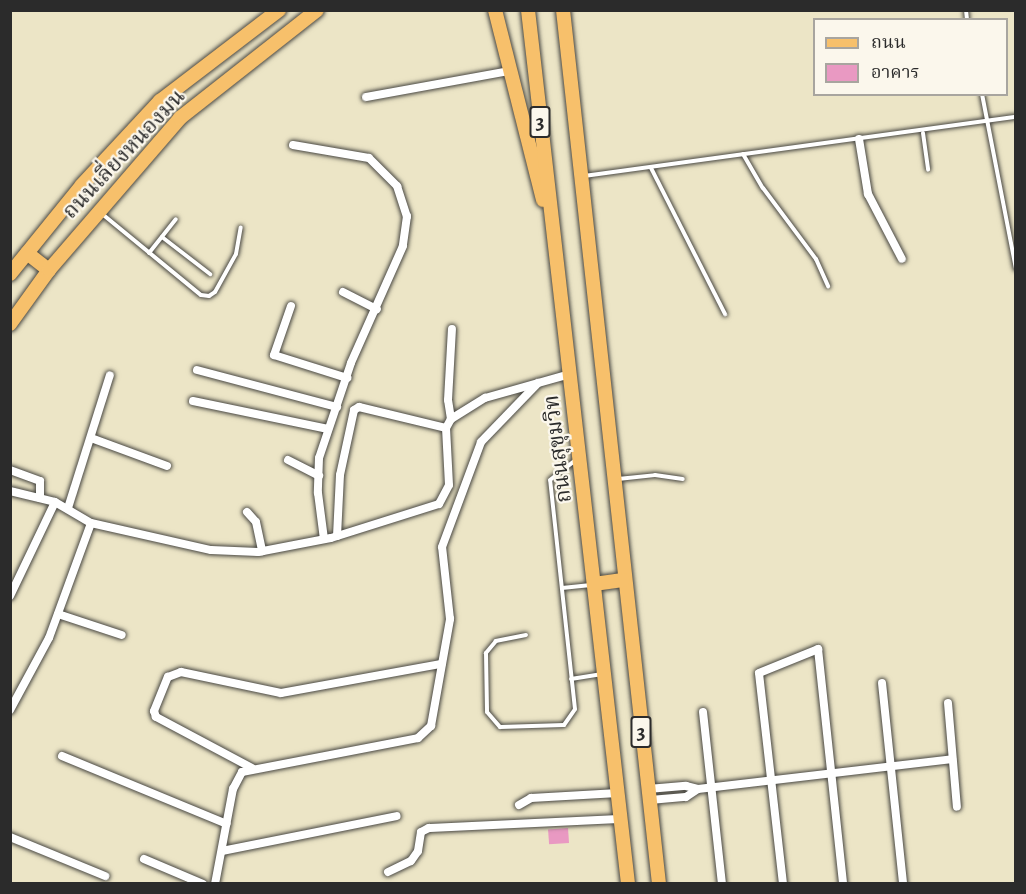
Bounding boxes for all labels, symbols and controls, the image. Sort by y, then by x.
legend [813,18,1008,96]
text: ถนน [871,30,906,54]
text: อาคาร [871,60,920,84]
street label: ถนนเลี่ยงหนองมน [57,83,191,225]
road number: 3 [528,104,552,140]
street label: ถนนสุขุมวิท [538,394,578,504]
road number: 3 [629,714,653,750]

